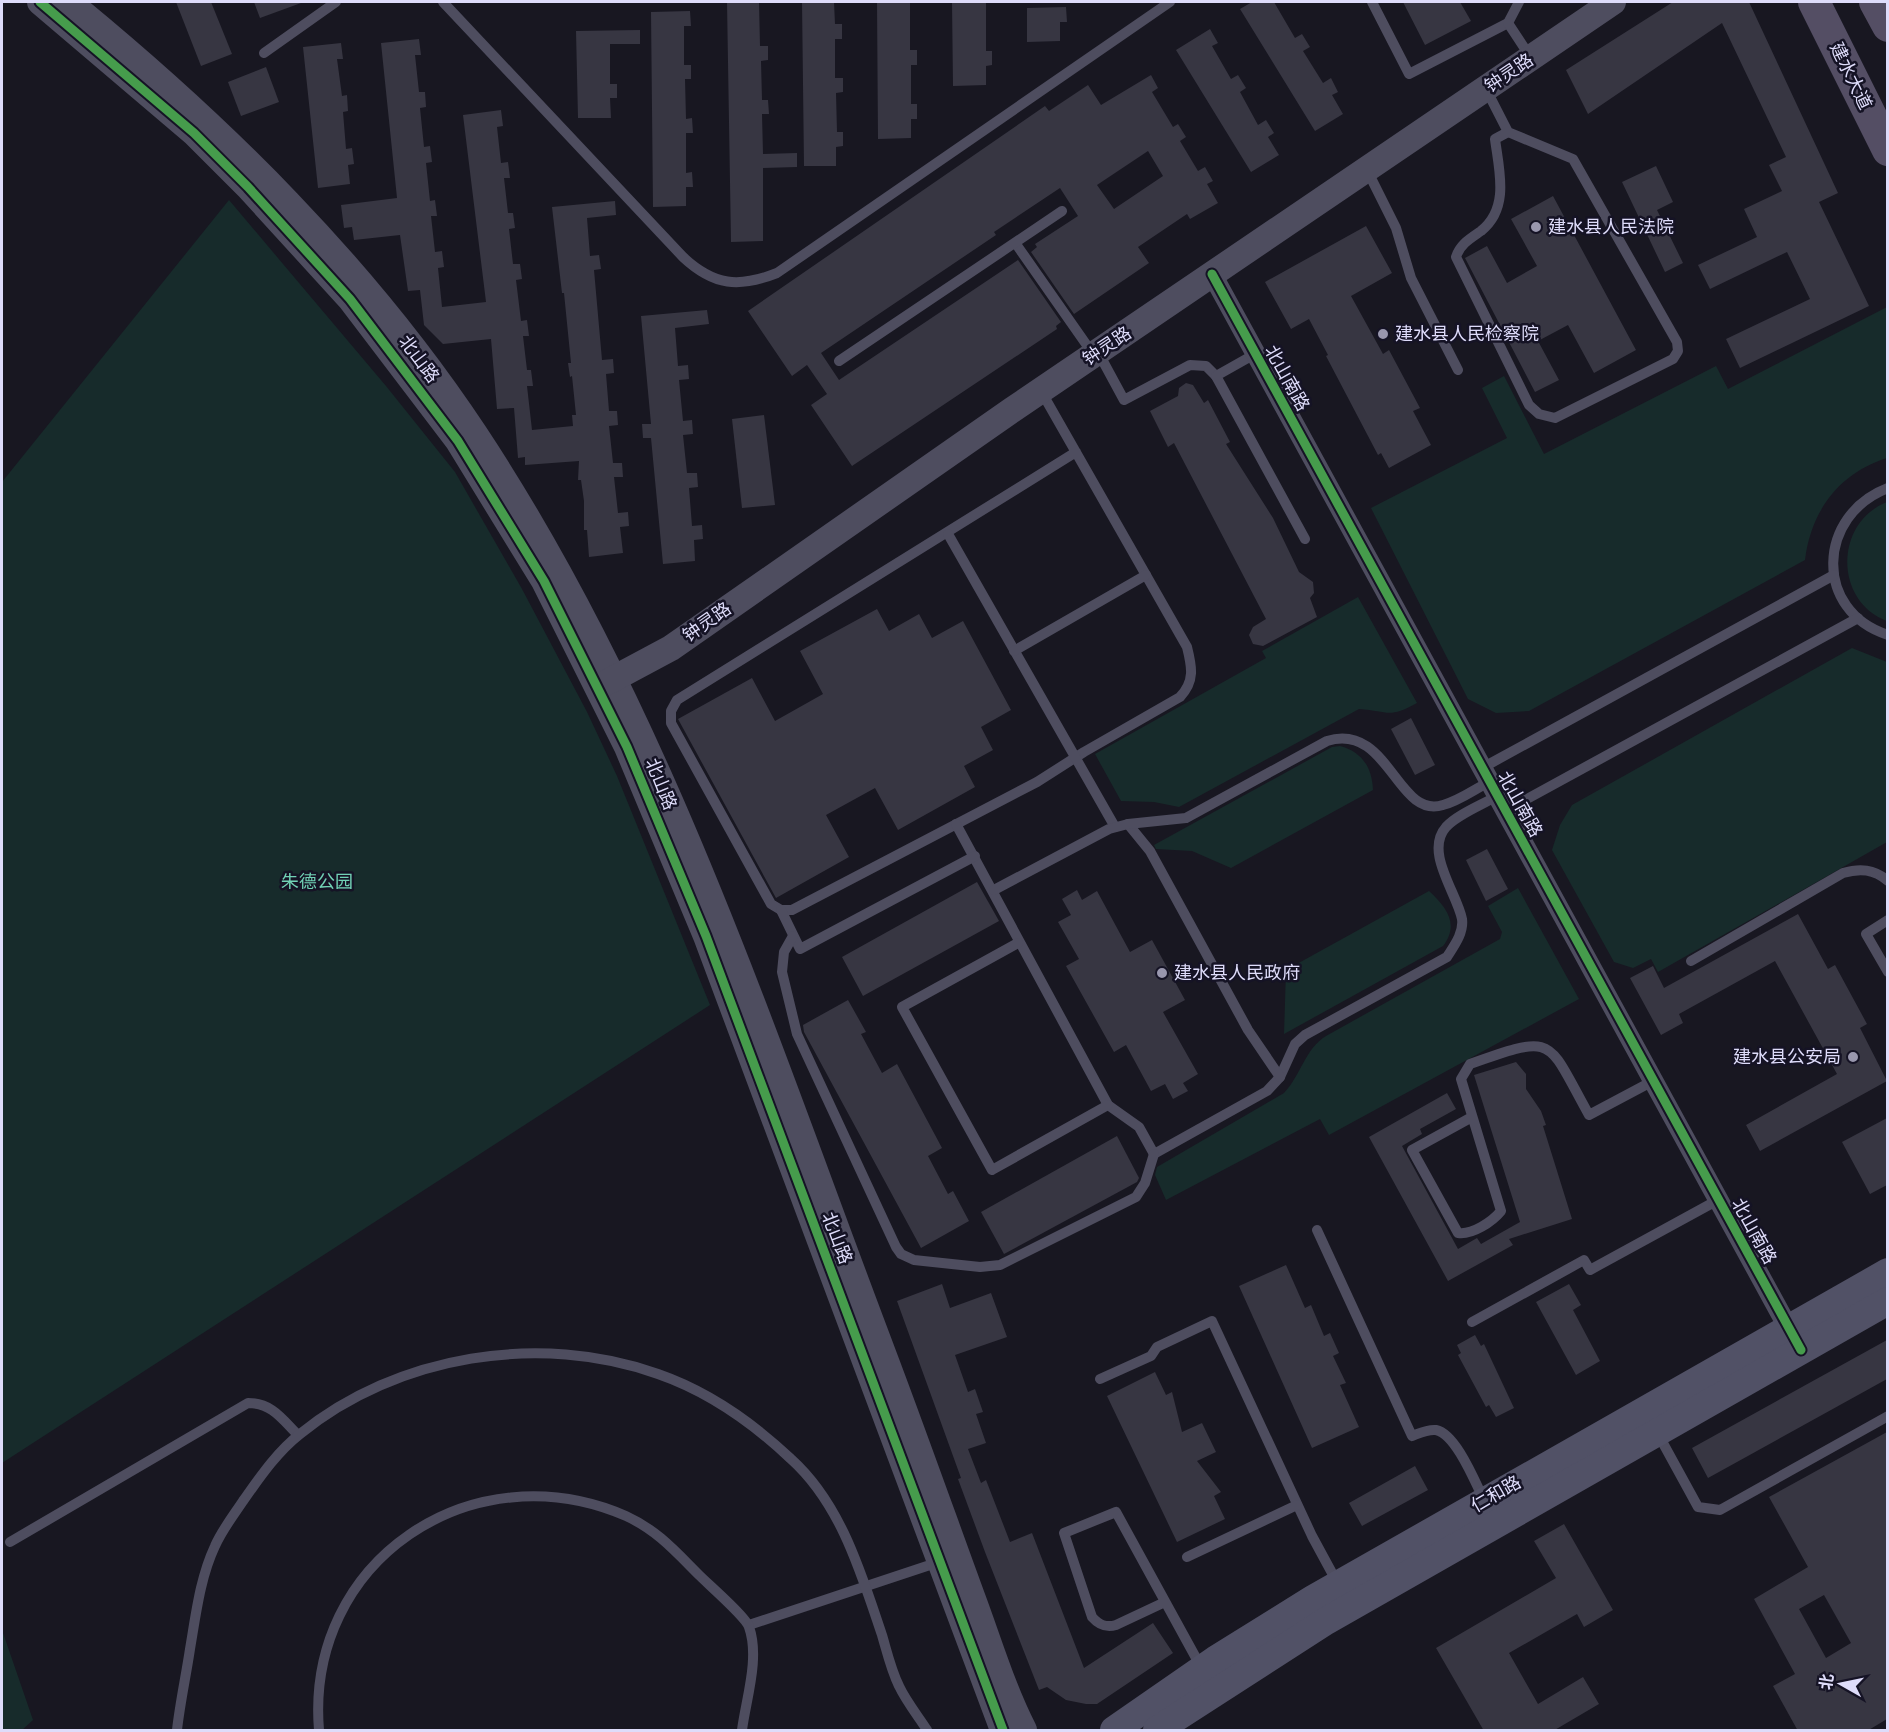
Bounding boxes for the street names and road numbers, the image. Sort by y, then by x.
street label: 建水大道 [1825,39,1877,113]
street label: 钟灵路 [1480,49,1538,97]
street label: 钟灵路 [1078,322,1136,370]
street label: 北山路 [394,331,444,387]
street label: 北山南路 [1260,341,1314,415]
street label: 钟灵路 [679,598,735,646]
street label: 北山路 [641,755,681,813]
street label: 北山南路 [1493,767,1547,841]
street label: 北山南路 [1727,1194,1781,1268]
street label: 北山路 [817,1209,857,1267]
street label: 仁和路 [1467,1471,1525,1517]

